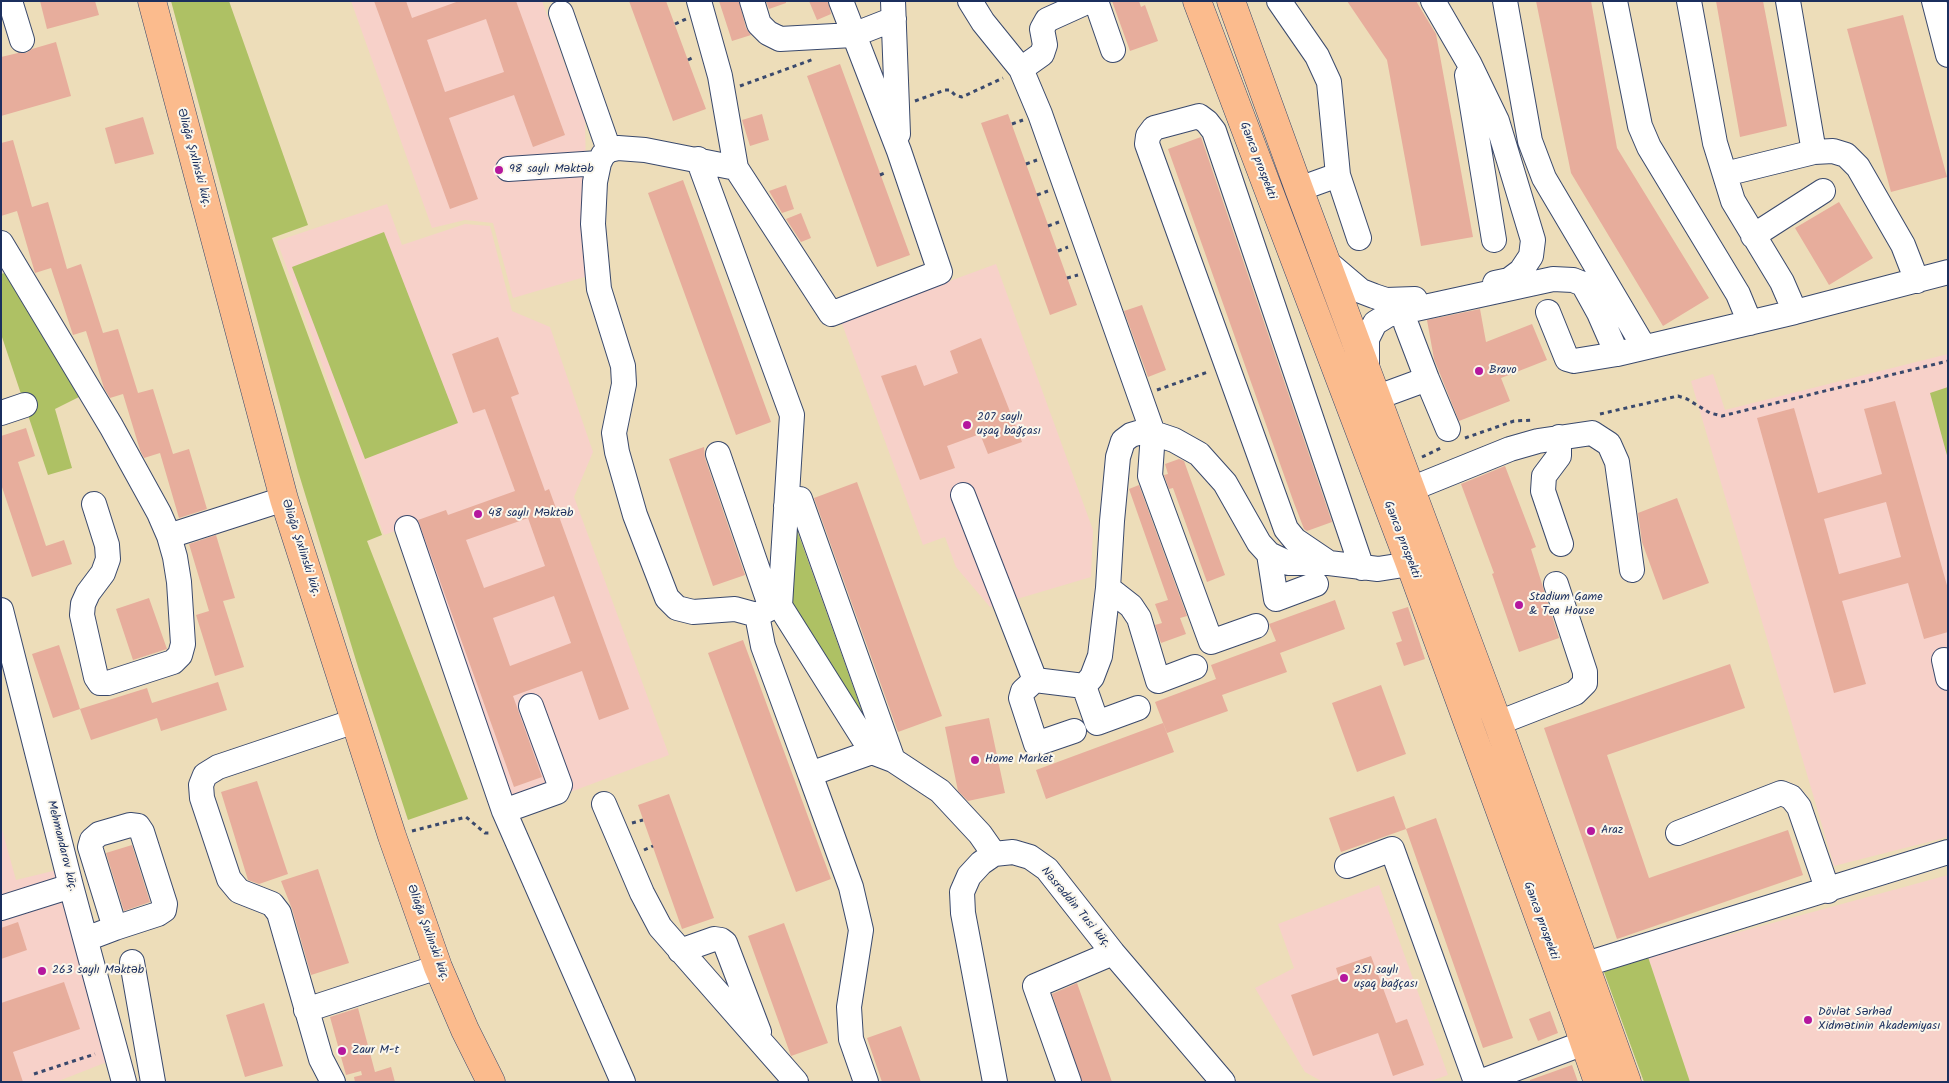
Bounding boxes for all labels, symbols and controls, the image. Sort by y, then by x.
street label: Əliağa Şıxlinski küç. [173,107,213,209]
street label: Gəncə prospekti [1236,120,1278,202]
place label: 98 saylı Məktəb [509,163,594,177]
marker: 98 saylı Məktəb [493,164,505,176]
place label: Bravo [1489,364,1517,378]
marker: Bravo [1473,365,1485,377]
place label: 207 saylı uşaq bağçası [977,411,1041,439]
marker: 207 saylı uşaq bağçası [961,419,973,431]
street label: Əliağa Şıxlinski küç. [277,498,323,598]
street label: Gəncə prospekti [1380,499,1422,581]
place label: 48 saylı Məktəb [488,507,573,521]
marker: 48 saylı Məktəb [472,508,484,520]
place label: Stadium Game & Tea House [1529,591,1603,619]
marker: Stadium Game & Tea House [1513,599,1525,611]
place label: Home Market [985,753,1053,767]
marker: Home Market [969,754,981,766]
street label: Mehmandarov küç. [43,799,79,893]
place label: Araz [1601,824,1623,838]
marker: Araz [1585,825,1597,837]
street label: Nəsrəddin Tusi küç. [1037,865,1113,951]
street label: Gəncə prospekti [1519,880,1561,962]
street label: Əliağa Şıxlinski küç. [403,883,451,983]
place label: 263 saylı Məktəb [52,964,144,978]
place label: 251 saylı uşaq bağçası [1354,964,1418,992]
marker: 263 saylı Məktəb [36,965,48,977]
marker: 251 saylı uşaq bağçası [1338,972,1350,984]
place label: Dövlət Sərhəd Xidmətinin Akademiyası [1818,1006,1940,1034]
marker: Dövlət Sərhəd Xidmətinin Akademiyası [1802,1014,1814,1026]
place label: Zaur M-t [352,1044,399,1058]
marker: Zaur M-t [336,1045,348,1057]

